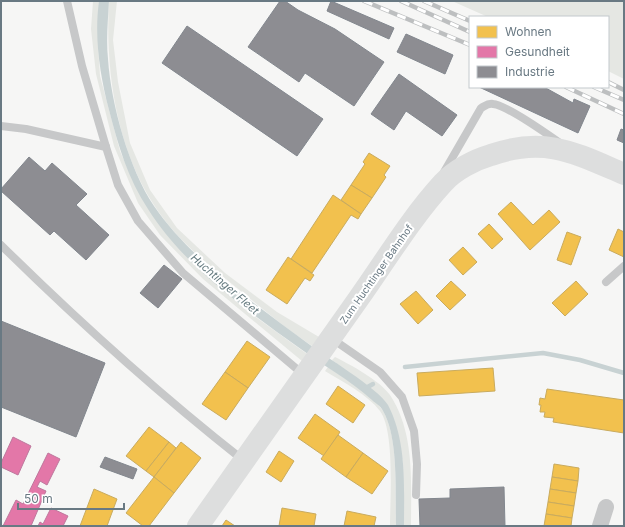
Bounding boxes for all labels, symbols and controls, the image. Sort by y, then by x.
legend [469,16,609,88]
text: Wohnen [505,24,552,39]
text: Gesundheit [505,44,570,59]
text: Industrie [505,64,555,79]
street label: Zum Huchtinger Bahnhof [337,222,415,326]
water label: Huchtinger Fleet [188,251,262,318]
scale bar [18,485,124,511]
text: 50 m [24,491,53,506]

